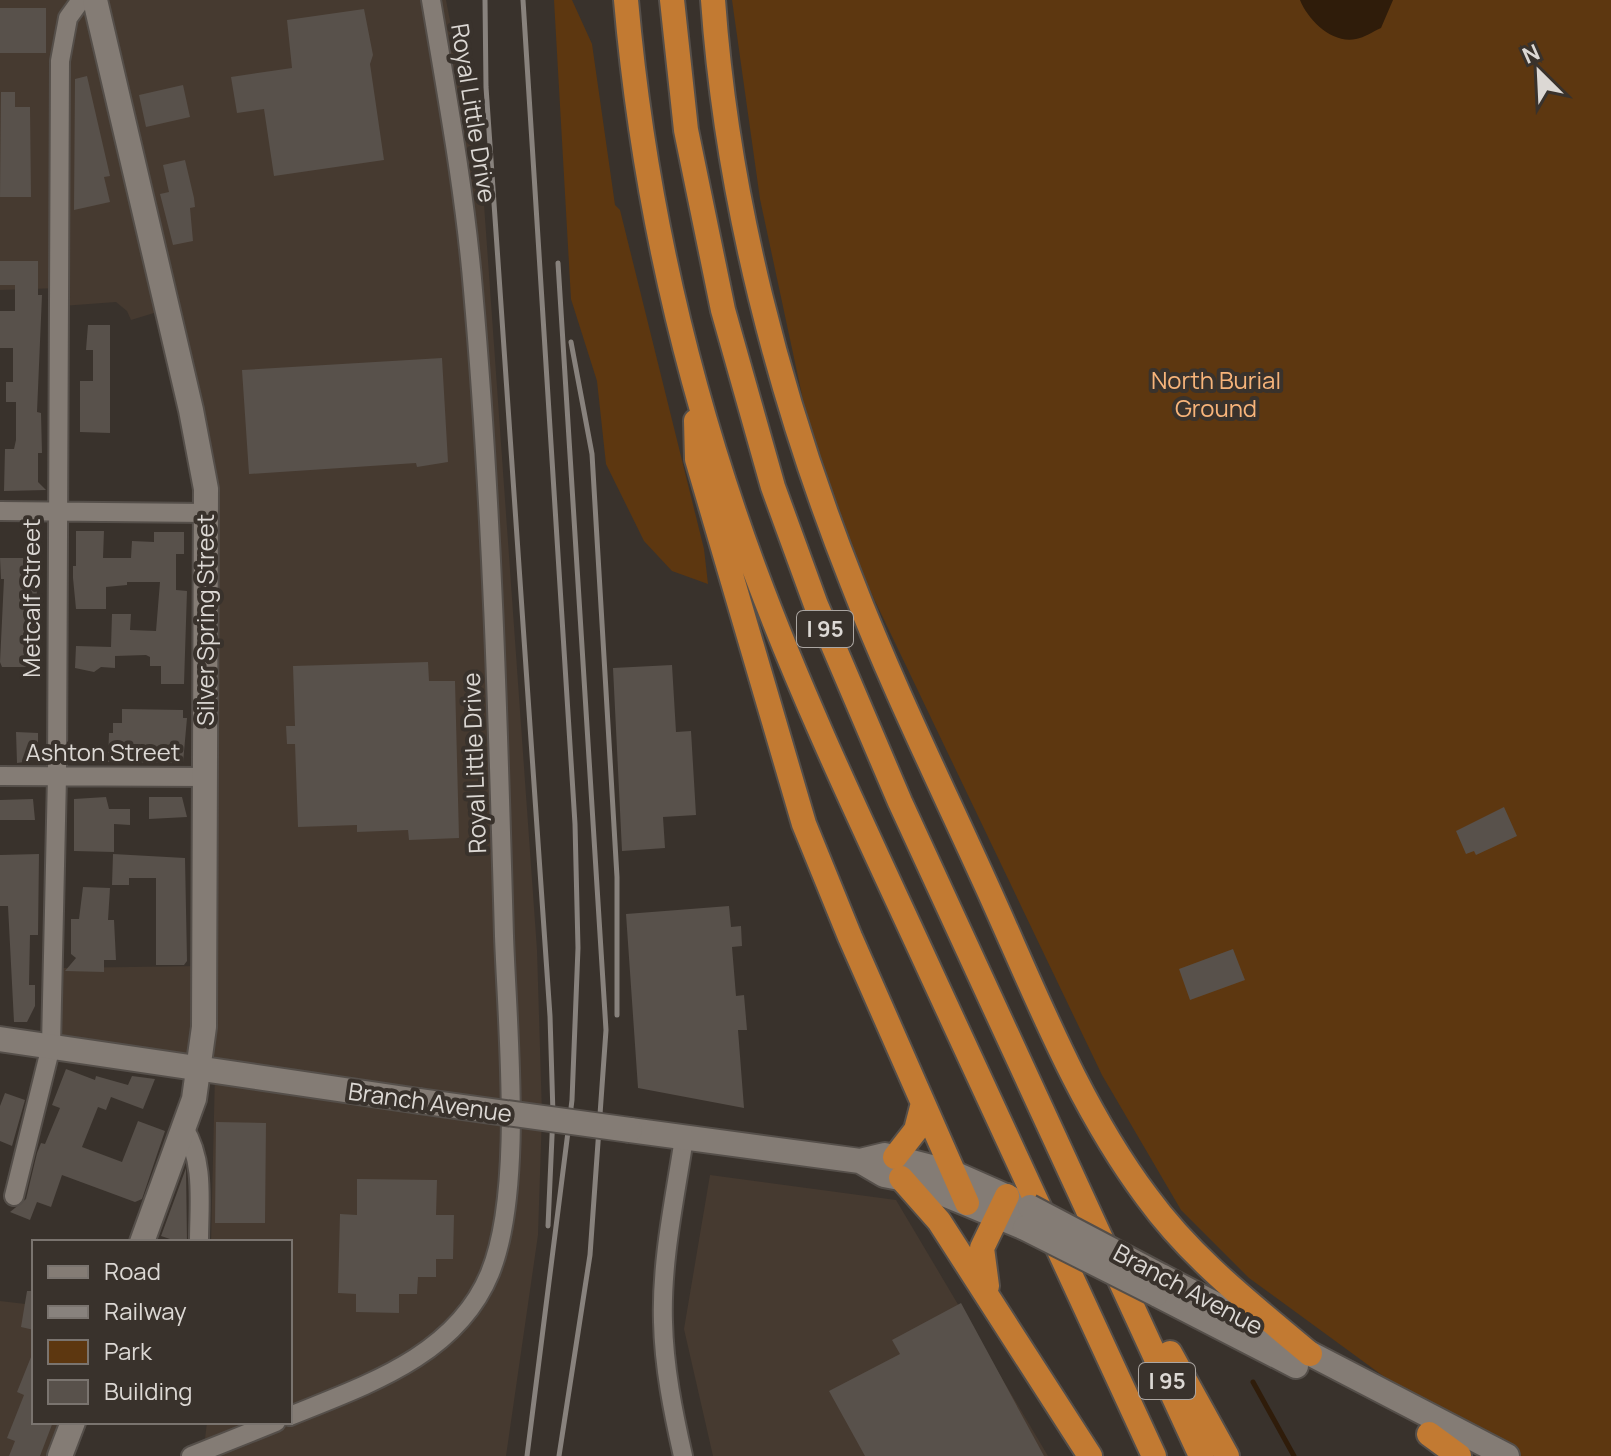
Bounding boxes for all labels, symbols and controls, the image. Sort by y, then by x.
street label: Royal Little Drive [444,21,505,205]
north arrow [1499,32,1579,112]
text: N [1518,37,1544,71]
park label: North Burial Ground [1151,363,1281,424]
street label: Silver Spring Street [188,514,221,726]
street label: Metcalf Street [14,518,47,678]
road number: I 95 [797,611,853,647]
street label: Royal Little Drive [454,672,493,854]
street label: Ashton Street [26,735,180,768]
street label: Branch Avenue [346,1074,514,1129]
street label: Branch Avenue [1108,1235,1269,1342]
legend [32,1240,292,1424]
text: Road [104,1254,161,1287]
text: Railway [104,1294,187,1327]
text: Park [104,1334,153,1367]
road number: I 95 [1139,1363,1195,1399]
text: Building [104,1374,192,1407]

